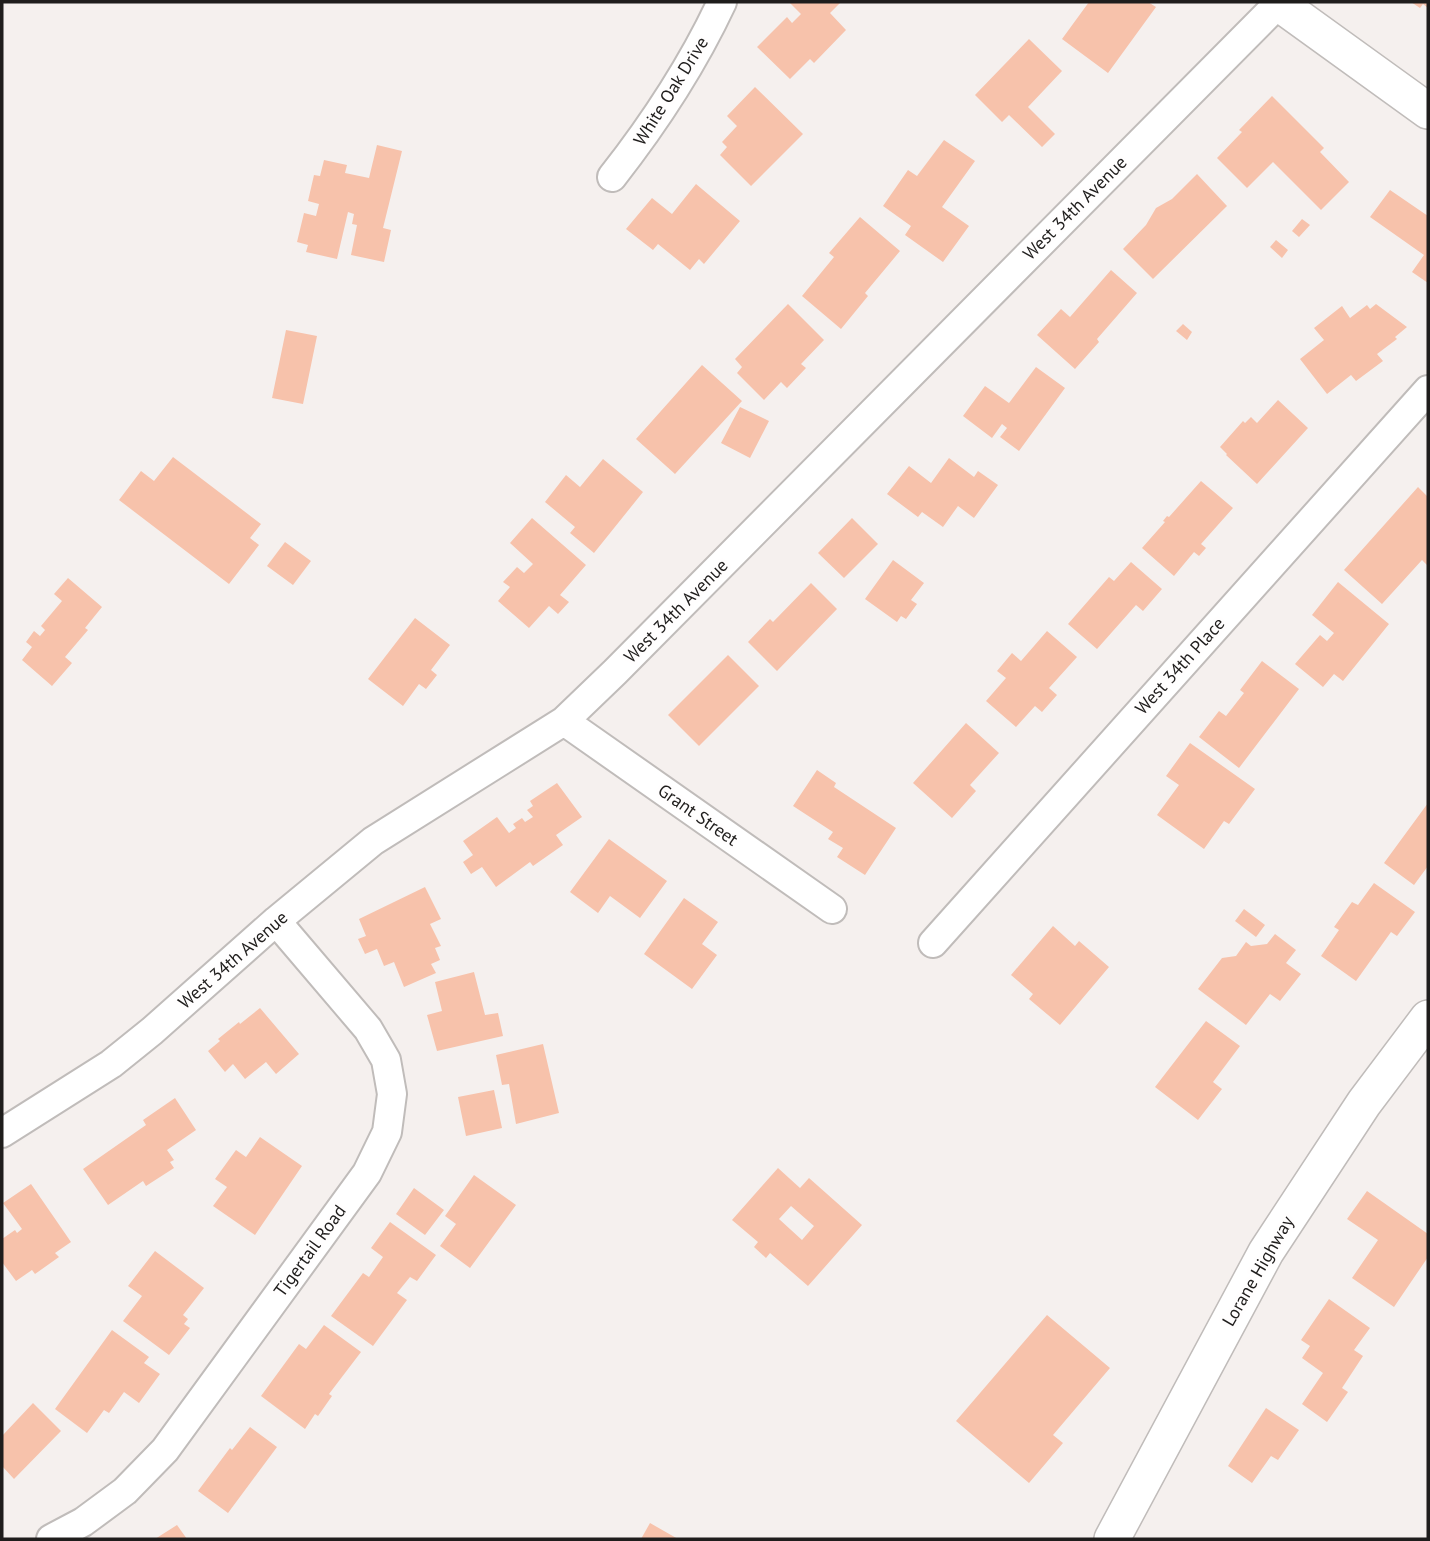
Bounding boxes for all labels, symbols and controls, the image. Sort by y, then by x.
street label: White Oak Drive [628,32,713,149]
street label: West 34th Avenue [1018,151,1131,264]
street label: West 34th Avenue [619,554,732,667]
street label: West 34th Place [1130,612,1229,719]
street label: Grant Street [654,779,743,851]
street label: West 34th Avenue [173,906,292,1014]
street label: Tigertail Road [268,1200,351,1301]
street label: Lorane Highway [1217,1211,1299,1330]

